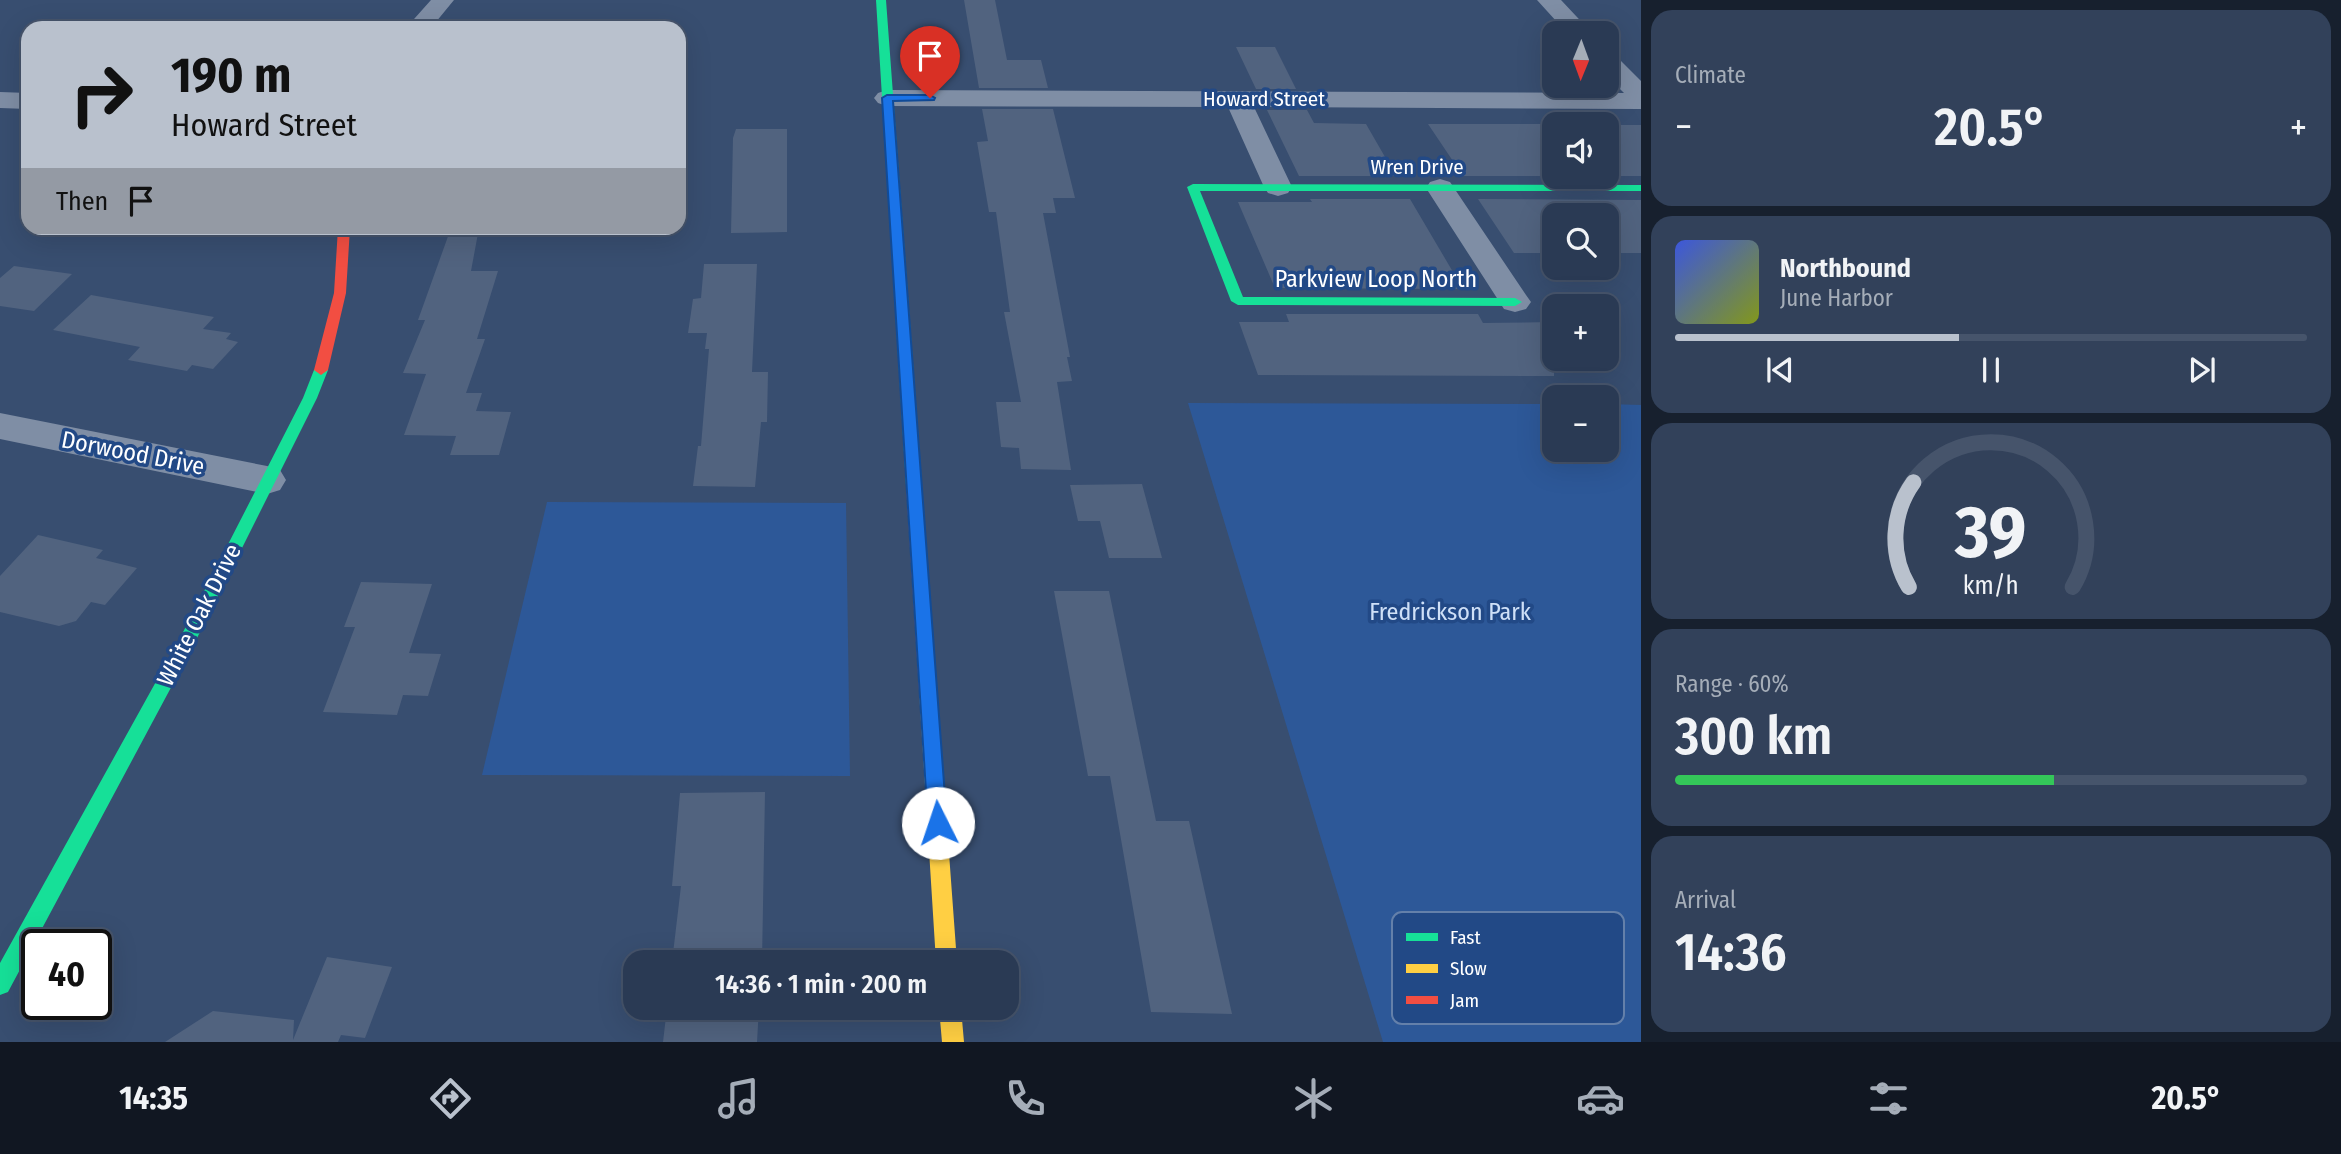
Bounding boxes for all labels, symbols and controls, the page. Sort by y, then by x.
north arrow [1542,21,1619,98]
map controls [1542,21,1619,462]
pin [900,26,960,98]
icon: arrive [911,37,949,75]
text: 190 m [171,46,291,105]
icon: right [56,49,147,140]
text: Climate [1675,61,1746,89]
street label: Howard Street [1203,86,1325,112]
text: 20.5° [1934,96,2048,159]
text: − [1675,104,1692,150]
text: + [2290,104,2307,150]
text: Howard Street [171,106,357,144]
button: sound [1542,112,1619,189]
street label: Wren Drive [1370,154,1464,180]
icon: arrive [122,182,160,220]
text: Then [56,186,108,217]
button: search [1542,203,1619,280]
text: Northbound [1780,253,1911,284]
street label: Parkview Loop North [1275,265,1477,293]
text: June Harbor [1780,284,1893,312]
button: + [1542,294,1619,371]
icon: previous [1761,351,1799,389]
icon: pause [1972,351,2010,389]
icon: next [2183,351,2221,389]
button: − [1542,385,1619,462]
street label: Dorwood Drive [59,425,207,481]
text: 39 [1954,489,2027,576]
street label: White Oak Drive [151,539,247,691]
text: km/h [1963,571,2019,601]
park label: Fredrickson Park [1369,598,1532,626]
text: Range · 60% [1675,670,1789,698]
text: 300 km [1675,705,1832,768]
position arrow [901,786,975,860]
text: Arrival [1675,886,1736,914]
legend [1392,912,1624,1024]
text: 14:36 [1675,921,1787,984]
text: Fast [1450,926,1481,949]
speed limit sign: 40 [21,929,112,1020]
text: Slow [1450,957,1487,980]
text: 14:36 · 1 min · 200 m [715,969,927,1000]
text: Jam [1450,989,1479,1012]
icon: directions [426,1074,475,1123]
icon: music [714,1074,763,1123]
icon: phone [1001,1074,1050,1123]
icon: climate [1289,1074,1338,1123]
icon: car [1576,1074,1625,1123]
icon: filters [1864,1074,1913,1123]
text: 14:35 [119,1079,188,1117]
text: 20.5° [2151,1079,2222,1117]

